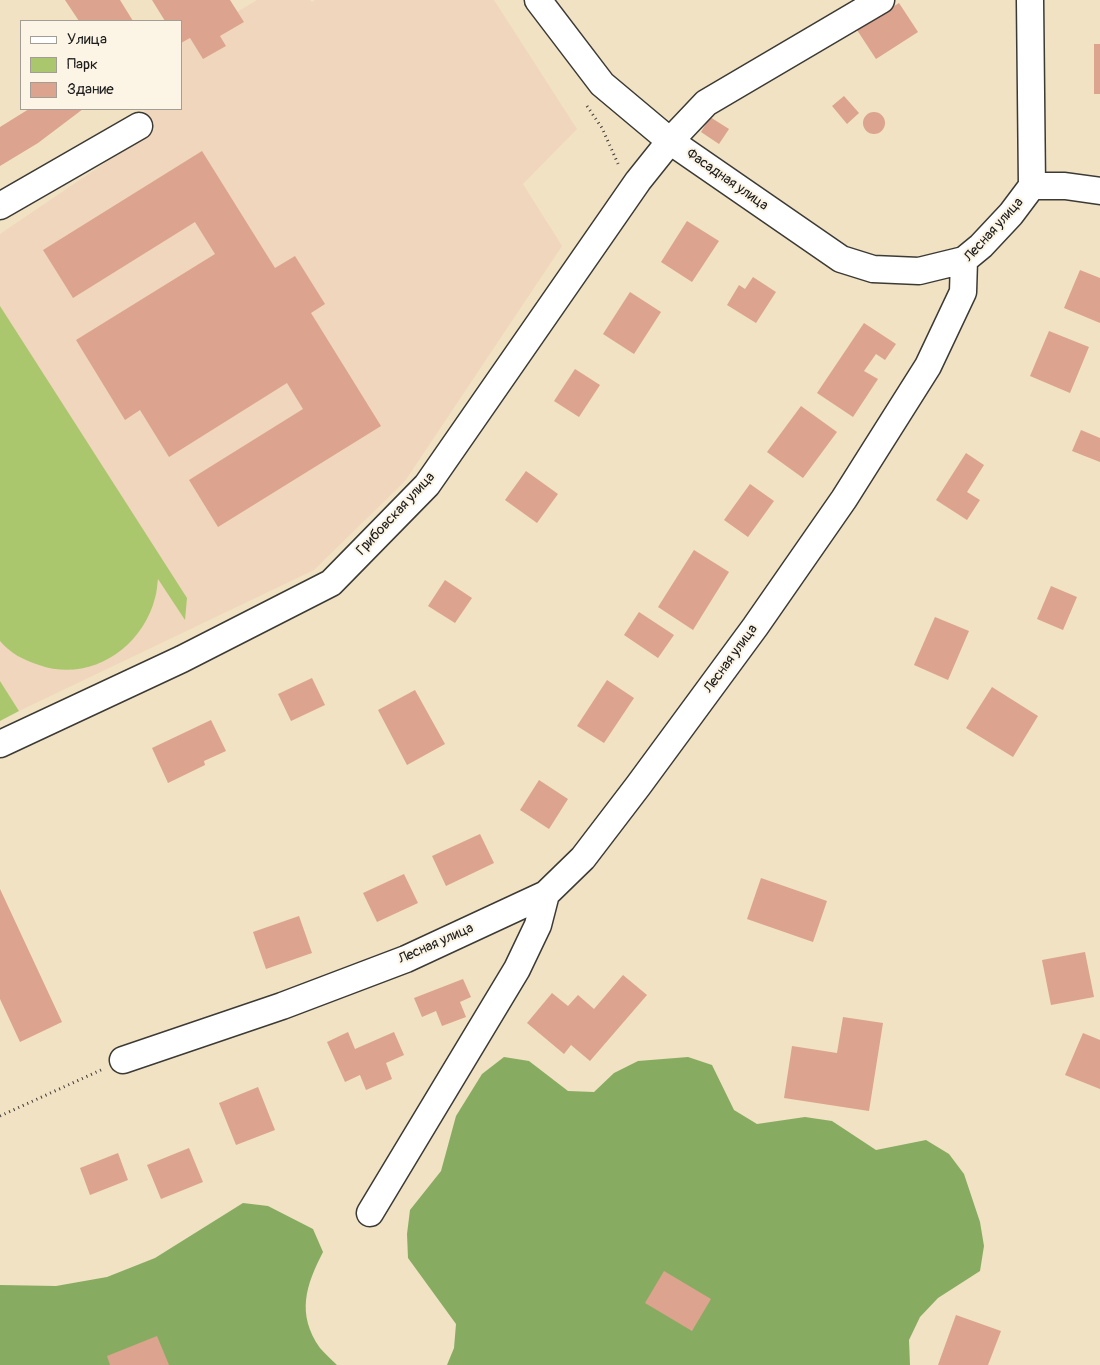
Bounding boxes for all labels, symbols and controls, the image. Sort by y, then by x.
legend [20,20,182,110]
text: Улица [67,30,107,49]
text: Парк [67,55,98,74]
text: Здание [67,80,114,99]
street label: Фасадная улица [683,146,771,214]
street label: Лесная улица [961,195,1027,265]
street label: Грибовская улица [353,469,439,559]
street label: Лесная улица [701,622,761,696]
street label: Лесная улица [396,920,476,968]

